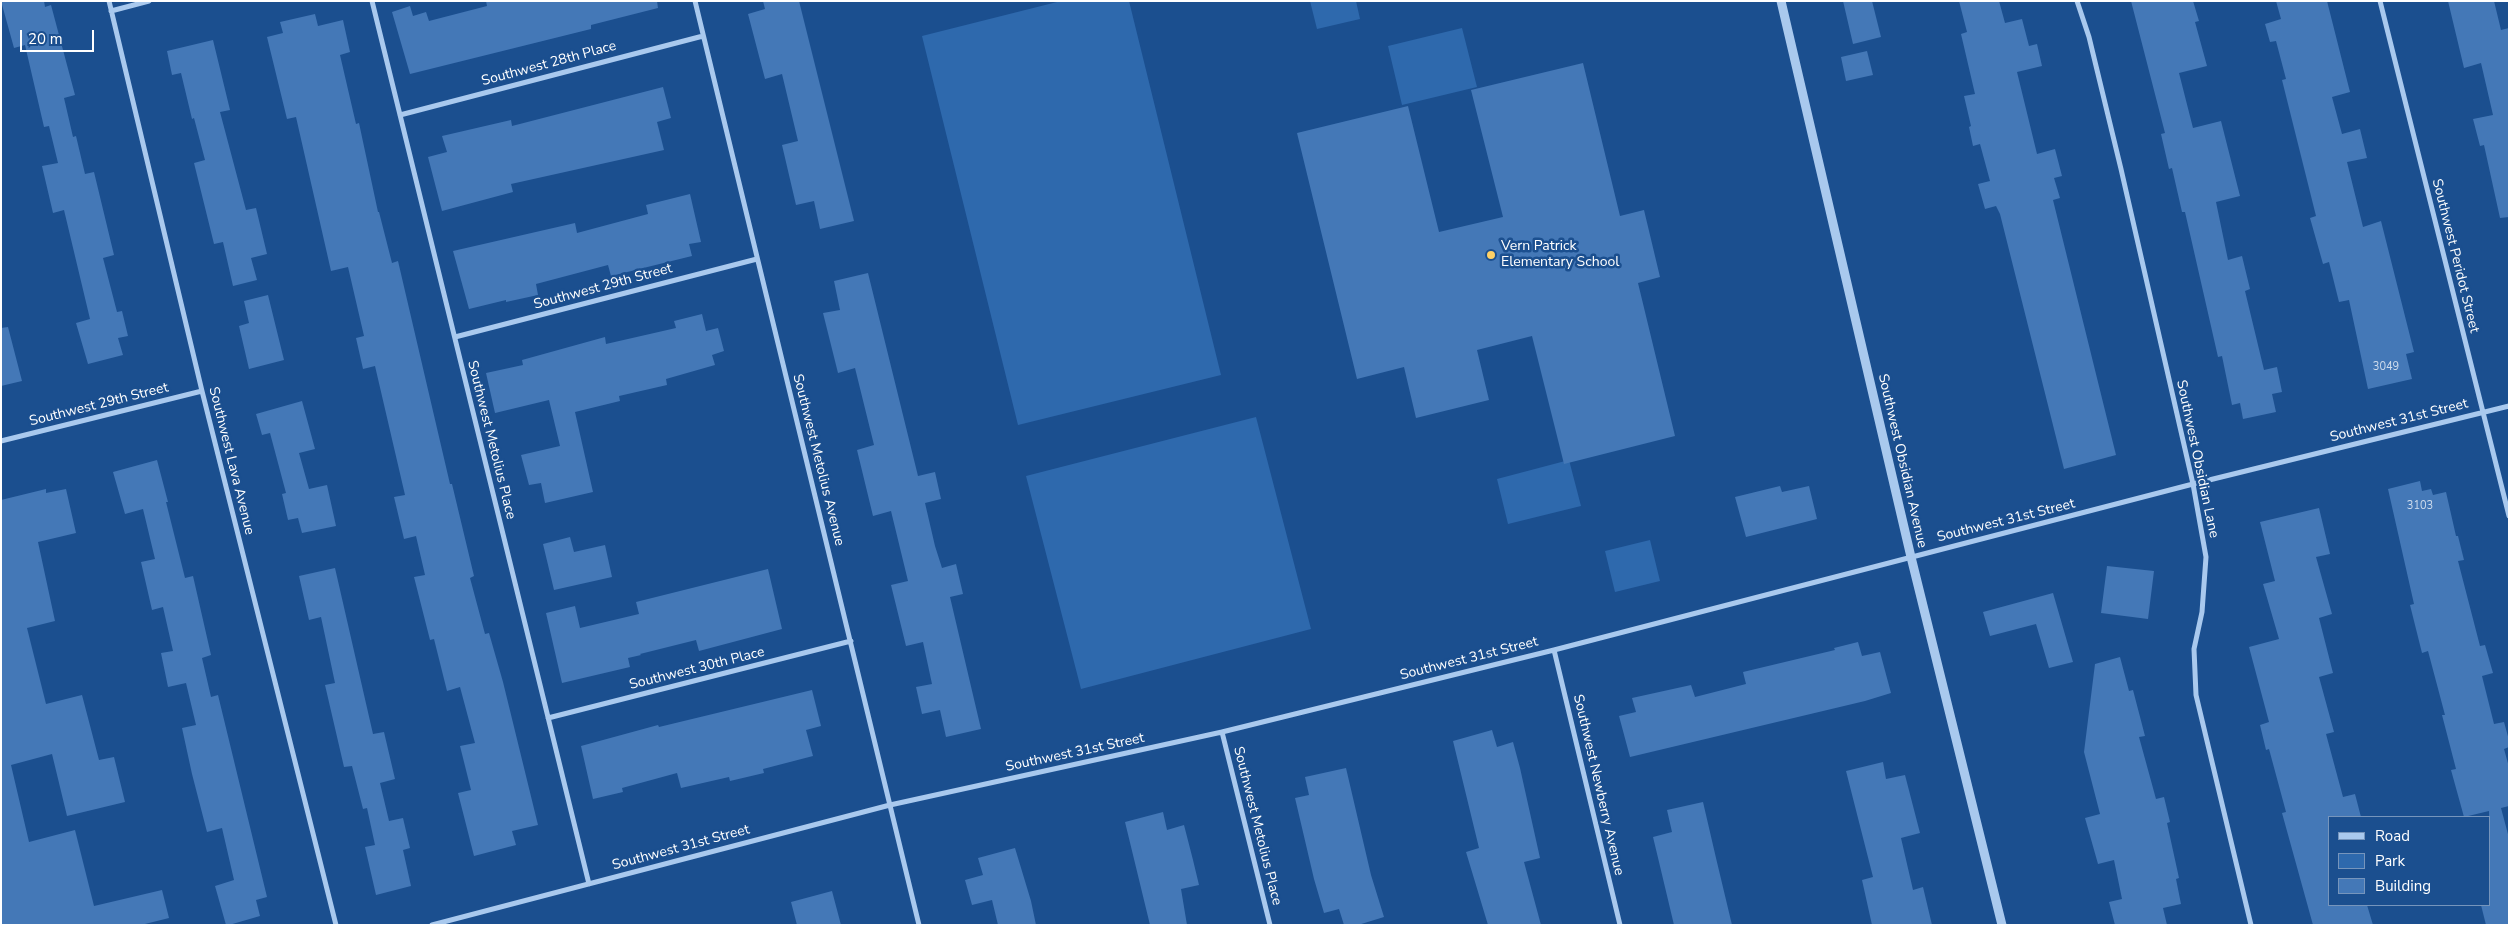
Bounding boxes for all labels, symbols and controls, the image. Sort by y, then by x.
scale bar [22,20,96,52]
text: 20 m [28,29,63,49]
street label: Southwest 28th Place [480,38,618,90]
street label: Southwest Peridot Street [2428,177,2482,335]
place label: Vern Patrick Elementary School [1501,239,1619,272]
marker: Vern Patrick Elementary School [1485,249,1497,261]
street label: Southwest 29th Street [532,260,674,314]
street label: Southwest Metolius Place [463,359,519,521]
house number: 3049 [2373,360,2399,374]
street label: Southwest Metolius Avenue [788,372,848,548]
street label: Southwest Obsidian Avenue [1874,372,1930,550]
street label: Southwest Obsidian Lane [2172,379,2222,539]
street label: Southwest 29th Street [28,380,170,430]
street label: Southwest Lava Avenue [204,385,258,537]
street label: Southwest 31st Street [2328,396,2470,446]
street label: Southwest 31st Street [1935,496,2077,546]
house number: 3103 [2407,499,2433,513]
street label: Southwest 31st Street [1398,634,1540,684]
street label: Southwest 30th Place [628,644,766,694]
street label: Southwest Newberry Avenue [1569,693,1627,877]
street label: Southwest 31st Street [1004,730,1146,776]
street label: Southwest Metolius Place [1229,745,1285,907]
legend [2328,816,2490,906]
street label: Southwest 31st Street [611,822,751,874]
text: Road [2375,826,2410,846]
text: Park [2375,851,2405,871]
text: Building [2375,876,2431,896]

